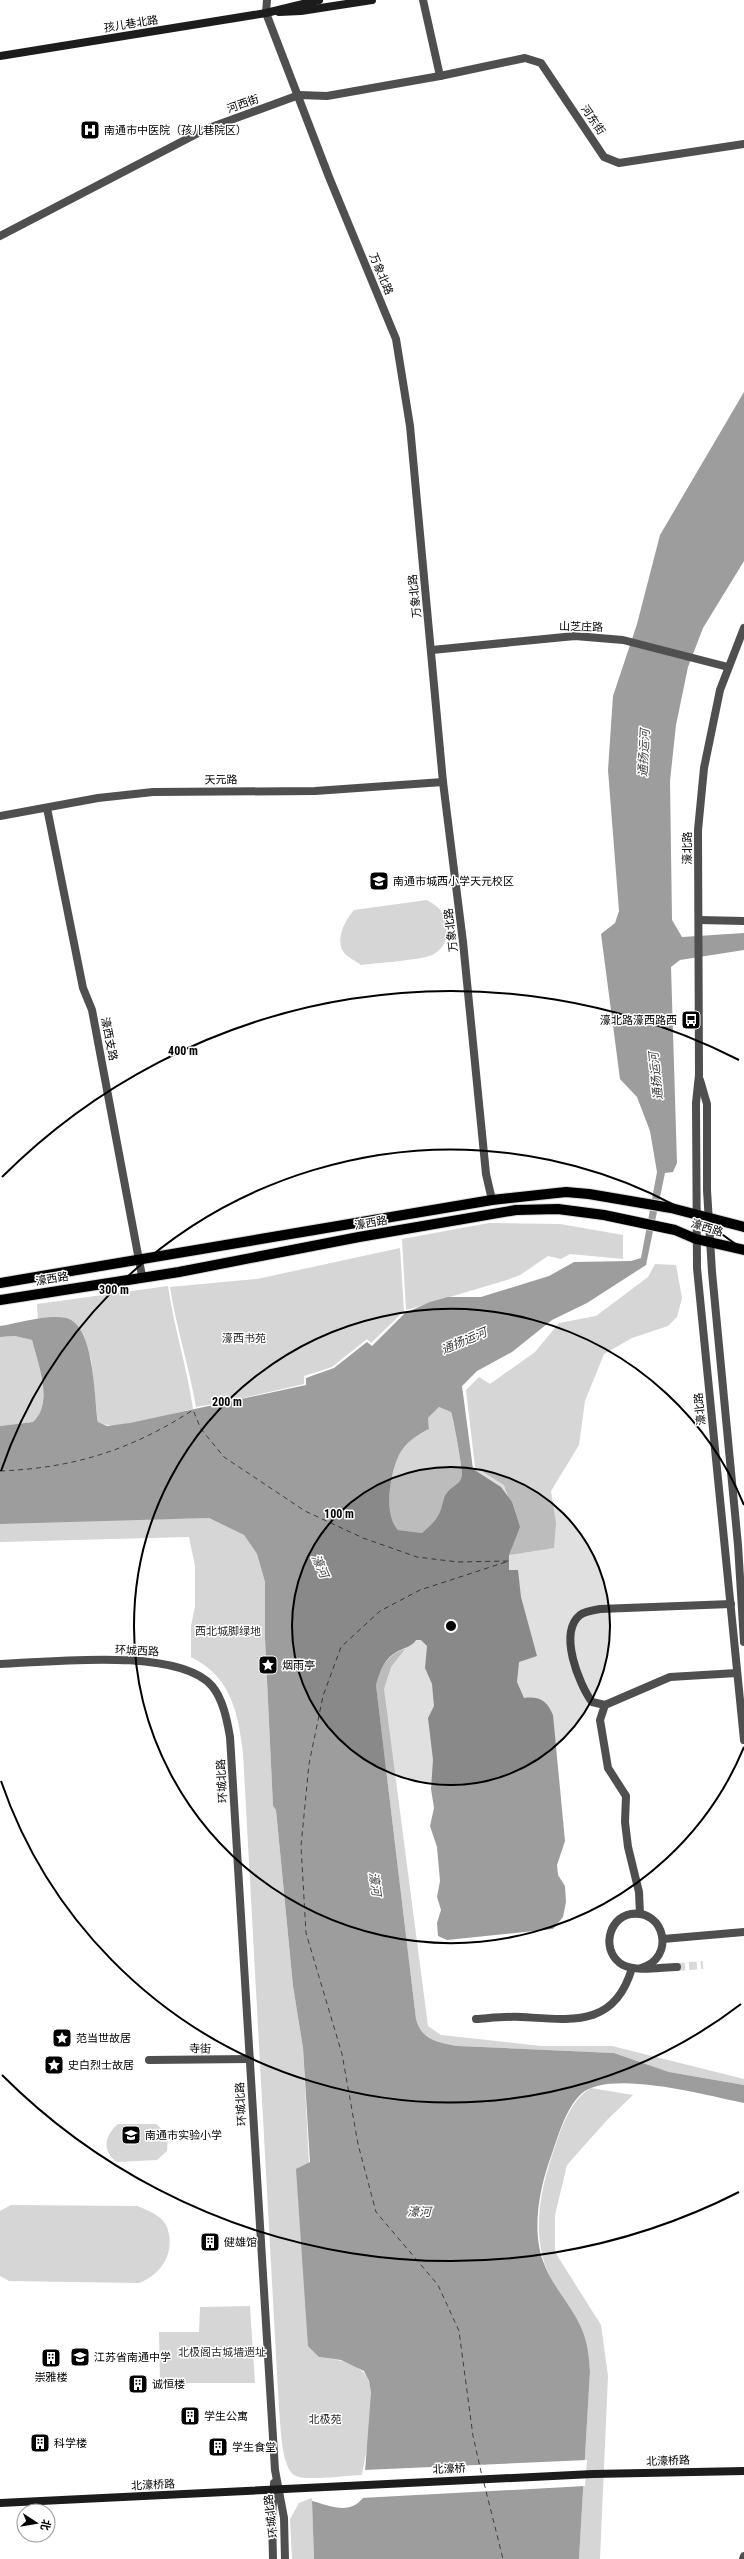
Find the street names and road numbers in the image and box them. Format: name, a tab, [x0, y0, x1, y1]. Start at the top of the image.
street label: 孩儿巷北路	[103, 13, 159, 35]
street label: 河西街	[225, 92, 261, 116]
street label: 河东街	[578, 103, 608, 137]
street label: 万象北路	[366, 251, 396, 297]
street label: 万象北路	[406, 573, 424, 619]
street label: 山芝庄路	[559, 620, 603, 634]
street label: 天元路	[204, 773, 238, 787]
street label: 濠北路	[681, 832, 694, 865]
street label: 万象北路	[442, 907, 460, 953]
street label: 濠西支路	[98, 1016, 120, 1062]
street label: 濠西路	[354, 1214, 388, 1232]
street label: 濠西路	[689, 1217, 725, 1239]
street label: 濠西路	[35, 1270, 69, 1288]
street label: 濠北路	[692, 1392, 708, 1426]
street label: 环城西路	[115, 1643, 159, 1659]
street label: 环城北路	[214, 1759, 230, 1803]
street label: 寺街	[189, 2042, 211, 2056]
street label: 环城北路	[233, 2082, 249, 2126]
street label: 北濠桥路	[646, 2454, 690, 2468]
street label: 北濠桥	[432, 2462, 466, 2476]
street label: 北濠桥路	[131, 2477, 175, 2493]
street label: 环城北路	[262, 2493, 280, 2539]

